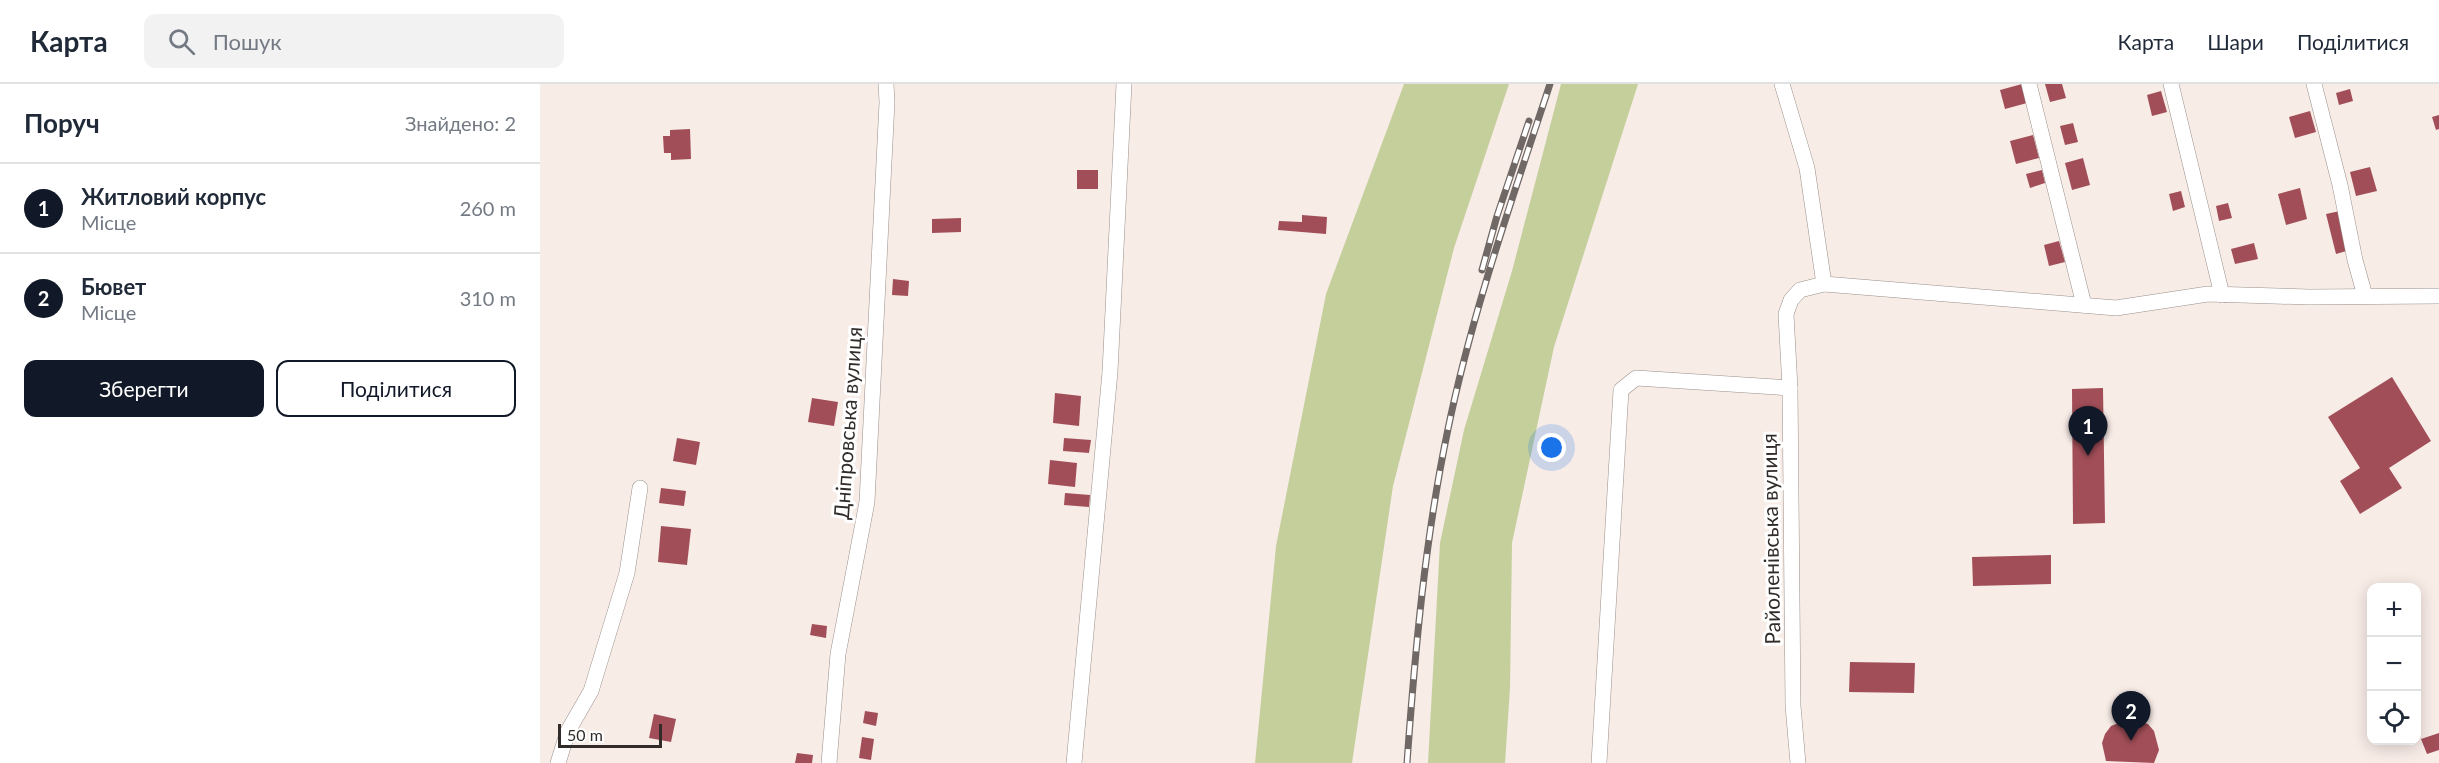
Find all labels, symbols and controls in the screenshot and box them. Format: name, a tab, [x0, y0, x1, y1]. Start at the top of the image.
search box	[144, 14, 564, 68]
text: Карта	[30, 24, 108, 58]
icon: search	[165, 25, 198, 58]
text: Пошук	[213, 28, 282, 55]
text: Карта	[2118, 29, 2174, 54]
text: Шари	[2207, 29, 2264, 54]
text: Поділитися	[2297, 29, 2409, 54]
text: Поруч	[24, 107, 100, 139]
text: Знайдено: 2	[405, 111, 516, 135]
text: Житловий корпус	[81, 183, 266, 210]
text: 1	[38, 196, 49, 220]
text: 260 m	[460, 196, 516, 220]
text: Місце	[81, 210, 136, 234]
text: Бювет	[81, 273, 146, 300]
text: 2	[38, 286, 49, 310]
text: 310 m	[460, 286, 516, 310]
text: Місце	[81, 300, 136, 324]
street label: Дніпровська вулиця	[828, 326, 866, 520]
button: Зберегти	[24, 360, 264, 417]
button: Поділитися	[276, 360, 516, 417]
pin: 1	[2068, 406, 2108, 456]
your location	[1537, 433, 1566, 462]
street label: Райоленівська вулиця	[1756, 433, 1784, 645]
map controls	[2367, 583, 2421, 745]
button: +	[2367, 583, 2421, 637]
button: −	[2367, 637, 2421, 691]
button: locate	[2367, 691, 2421, 745]
pin: 2	[2112, 692, 2150, 741]
scale bar	[558, 721, 662, 748]
text: 50 m	[567, 725, 603, 744]

